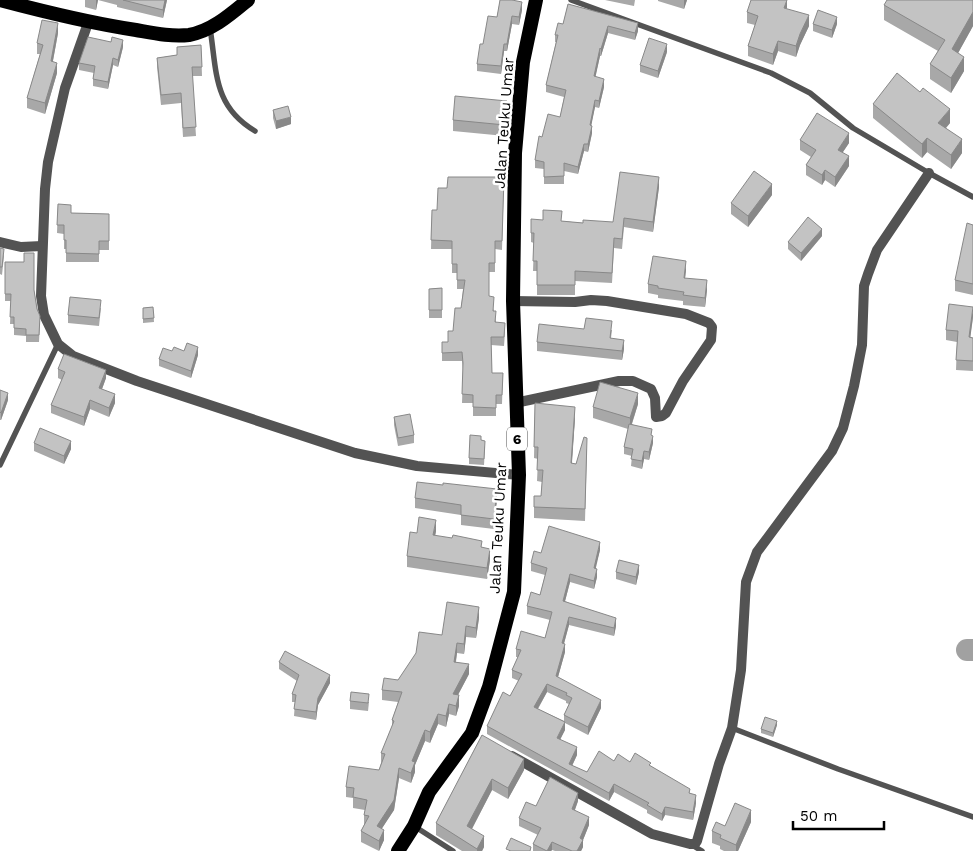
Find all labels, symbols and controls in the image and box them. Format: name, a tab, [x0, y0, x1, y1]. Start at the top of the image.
street label: Jalan Teuku Umar	[490, 57, 518, 189]
road number: 6	[507, 428, 527, 450]
street label: Jalan Teuku Umar	[486, 462, 510, 594]
scale bar	[793, 798, 884, 830]
text: 50 m	[800, 807, 837, 825]

